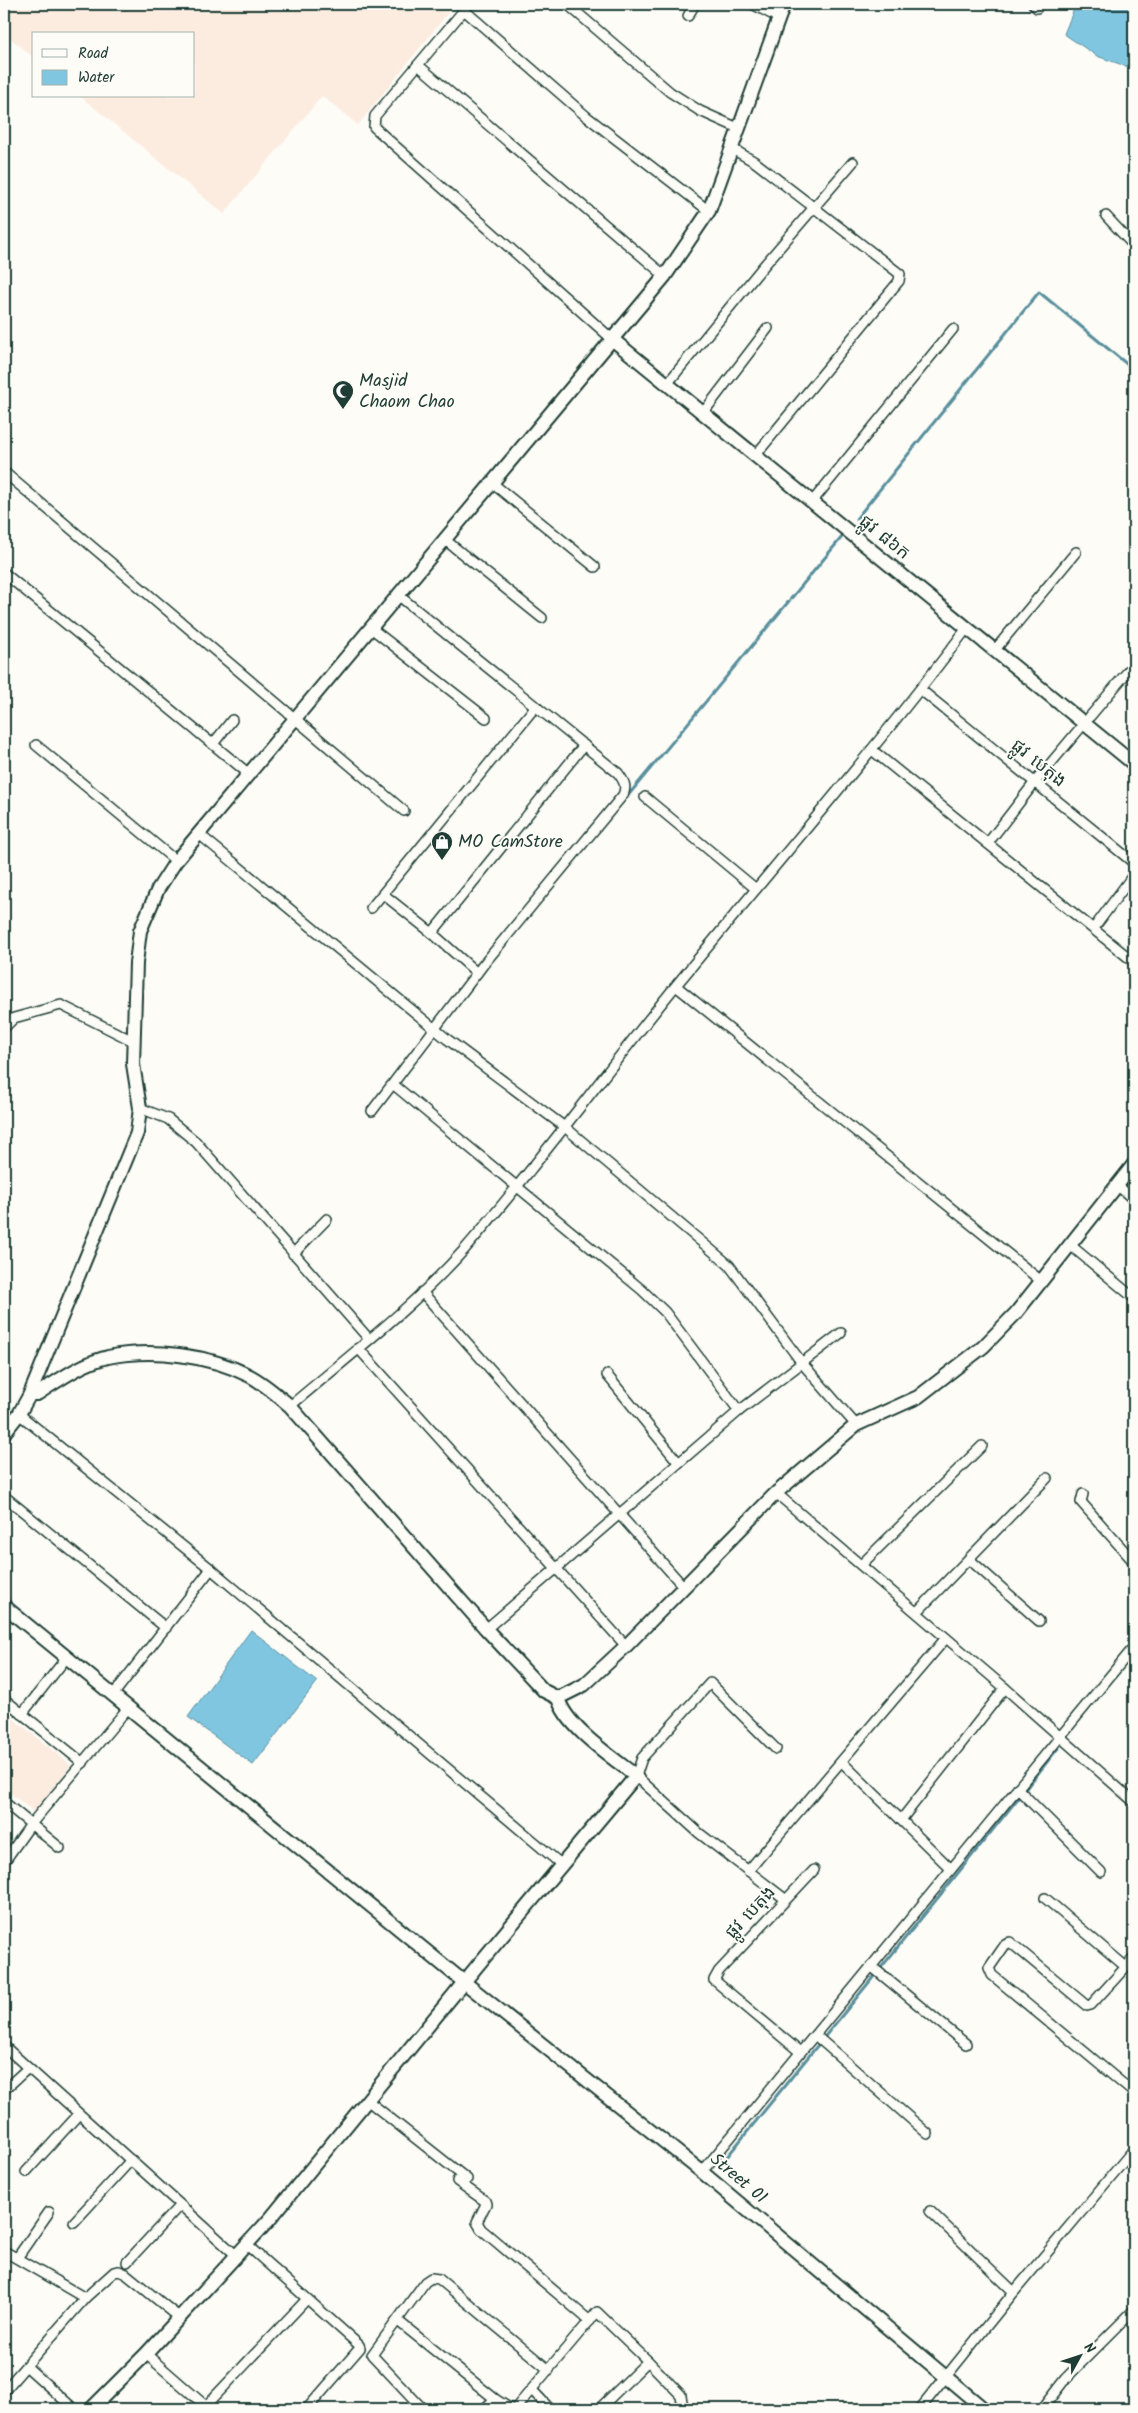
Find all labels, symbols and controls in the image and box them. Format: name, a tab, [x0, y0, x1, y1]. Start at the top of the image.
legend	[32, 32, 195, 98]
text: Road	[78, 42, 109, 66]
text: Water	[78, 66, 115, 90]
place label: Masjid Chaom Chao	[359, 367, 455, 417]
mosque icon: Masjid Chaom Chao	[331, 379, 355, 410]
street label: ផ្លូវ ៨៦ក	[852, 508, 916, 568]
street label: ផ្លូវ បេតុង	[1004, 733, 1072, 796]
place label: MO CamStore	[458, 828, 563, 857]
shop icon: MO CamStore	[430, 830, 454, 861]
street label: ផ្លូវ បេតុង	[719, 1880, 784, 1947]
street label: Street 01	[703, 2146, 773, 2212]
north arrow	[1056, 2330, 1106, 2380]
text: N	[1078, 2338, 1101, 2359]

